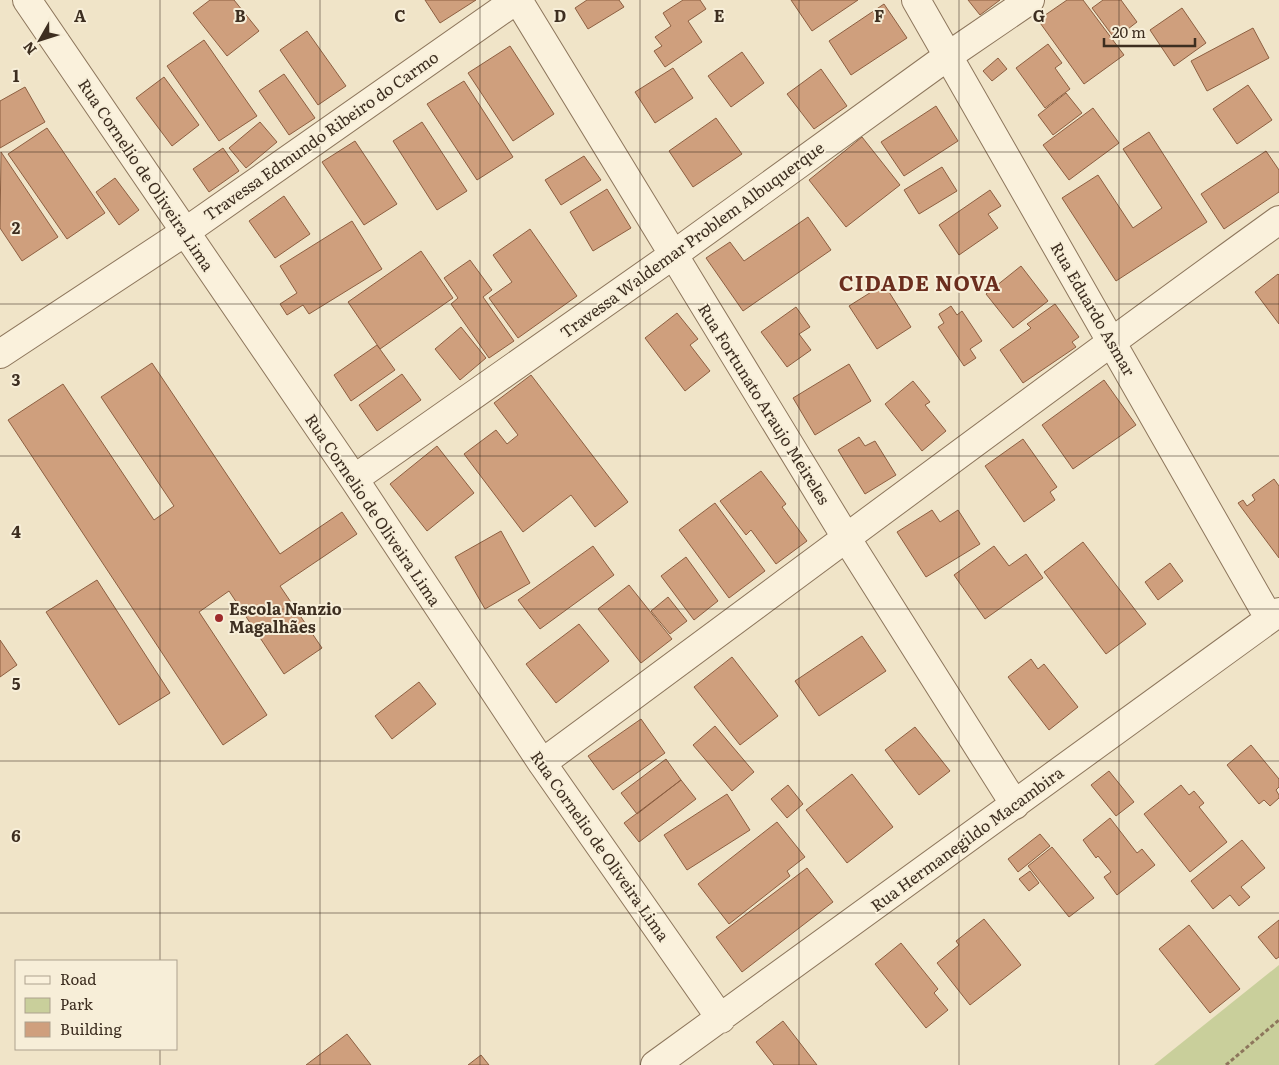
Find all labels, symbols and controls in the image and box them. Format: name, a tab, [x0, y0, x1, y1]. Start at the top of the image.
text: A	[74, 3, 86, 27]
text: B	[234, 3, 246, 27]
text: C	[394, 3, 406, 27]
text: D	[554, 3, 566, 27]
text: E	[714, 3, 725, 27]
text: F	[874, 3, 884, 27]
text: G	[1033, 3, 1045, 27]
north arrow	[15, 15, 65, 65]
scale bar	[1104, 15, 1195, 47]
text: 20 m	[1112, 20, 1146, 43]
text: N	[17, 38, 41, 60]
street label: Travessa Edmundo Ribeiro do Carmo	[198, 44, 443, 226]
text: 1	[13, 63, 20, 87]
street label: Rua Cornelio de Oliveira Lima	[73, 73, 221, 276]
street label: Travessa Waldemar Problem Albuquerque	[554, 135, 828, 343]
text: 2	[12, 215, 21, 239]
street label: Rua Eduardo Asmar	[1046, 237, 1142, 380]
district label: CIDADE NOVA	[839, 266, 1001, 297]
street label: Rua Fortunato Araujo Meireles	[693, 298, 837, 509]
text: 3	[12, 367, 21, 391]
street label: Rua Cornelio de Oliveira Lima	[300, 408, 448, 611]
text: 4	[11, 519, 21, 543]
place label: Escola Nanzio Magalhães	[229, 596, 342, 638]
marker: Escola Nanzio Magalhães	[213, 612, 225, 624]
text: 5	[12, 671, 21, 695]
street label: Rua Cornelio de Oliveira Lima	[526, 745, 676, 946]
street label: Rua Hermanegildo Macambira	[865, 760, 1068, 916]
text: 6	[11, 823, 21, 847]
legend	[15, 960, 178, 1050]
text: Road	[60, 967, 96, 990]
text: Park	[60, 992, 94, 1015]
text: Building	[60, 1017, 122, 1040]

